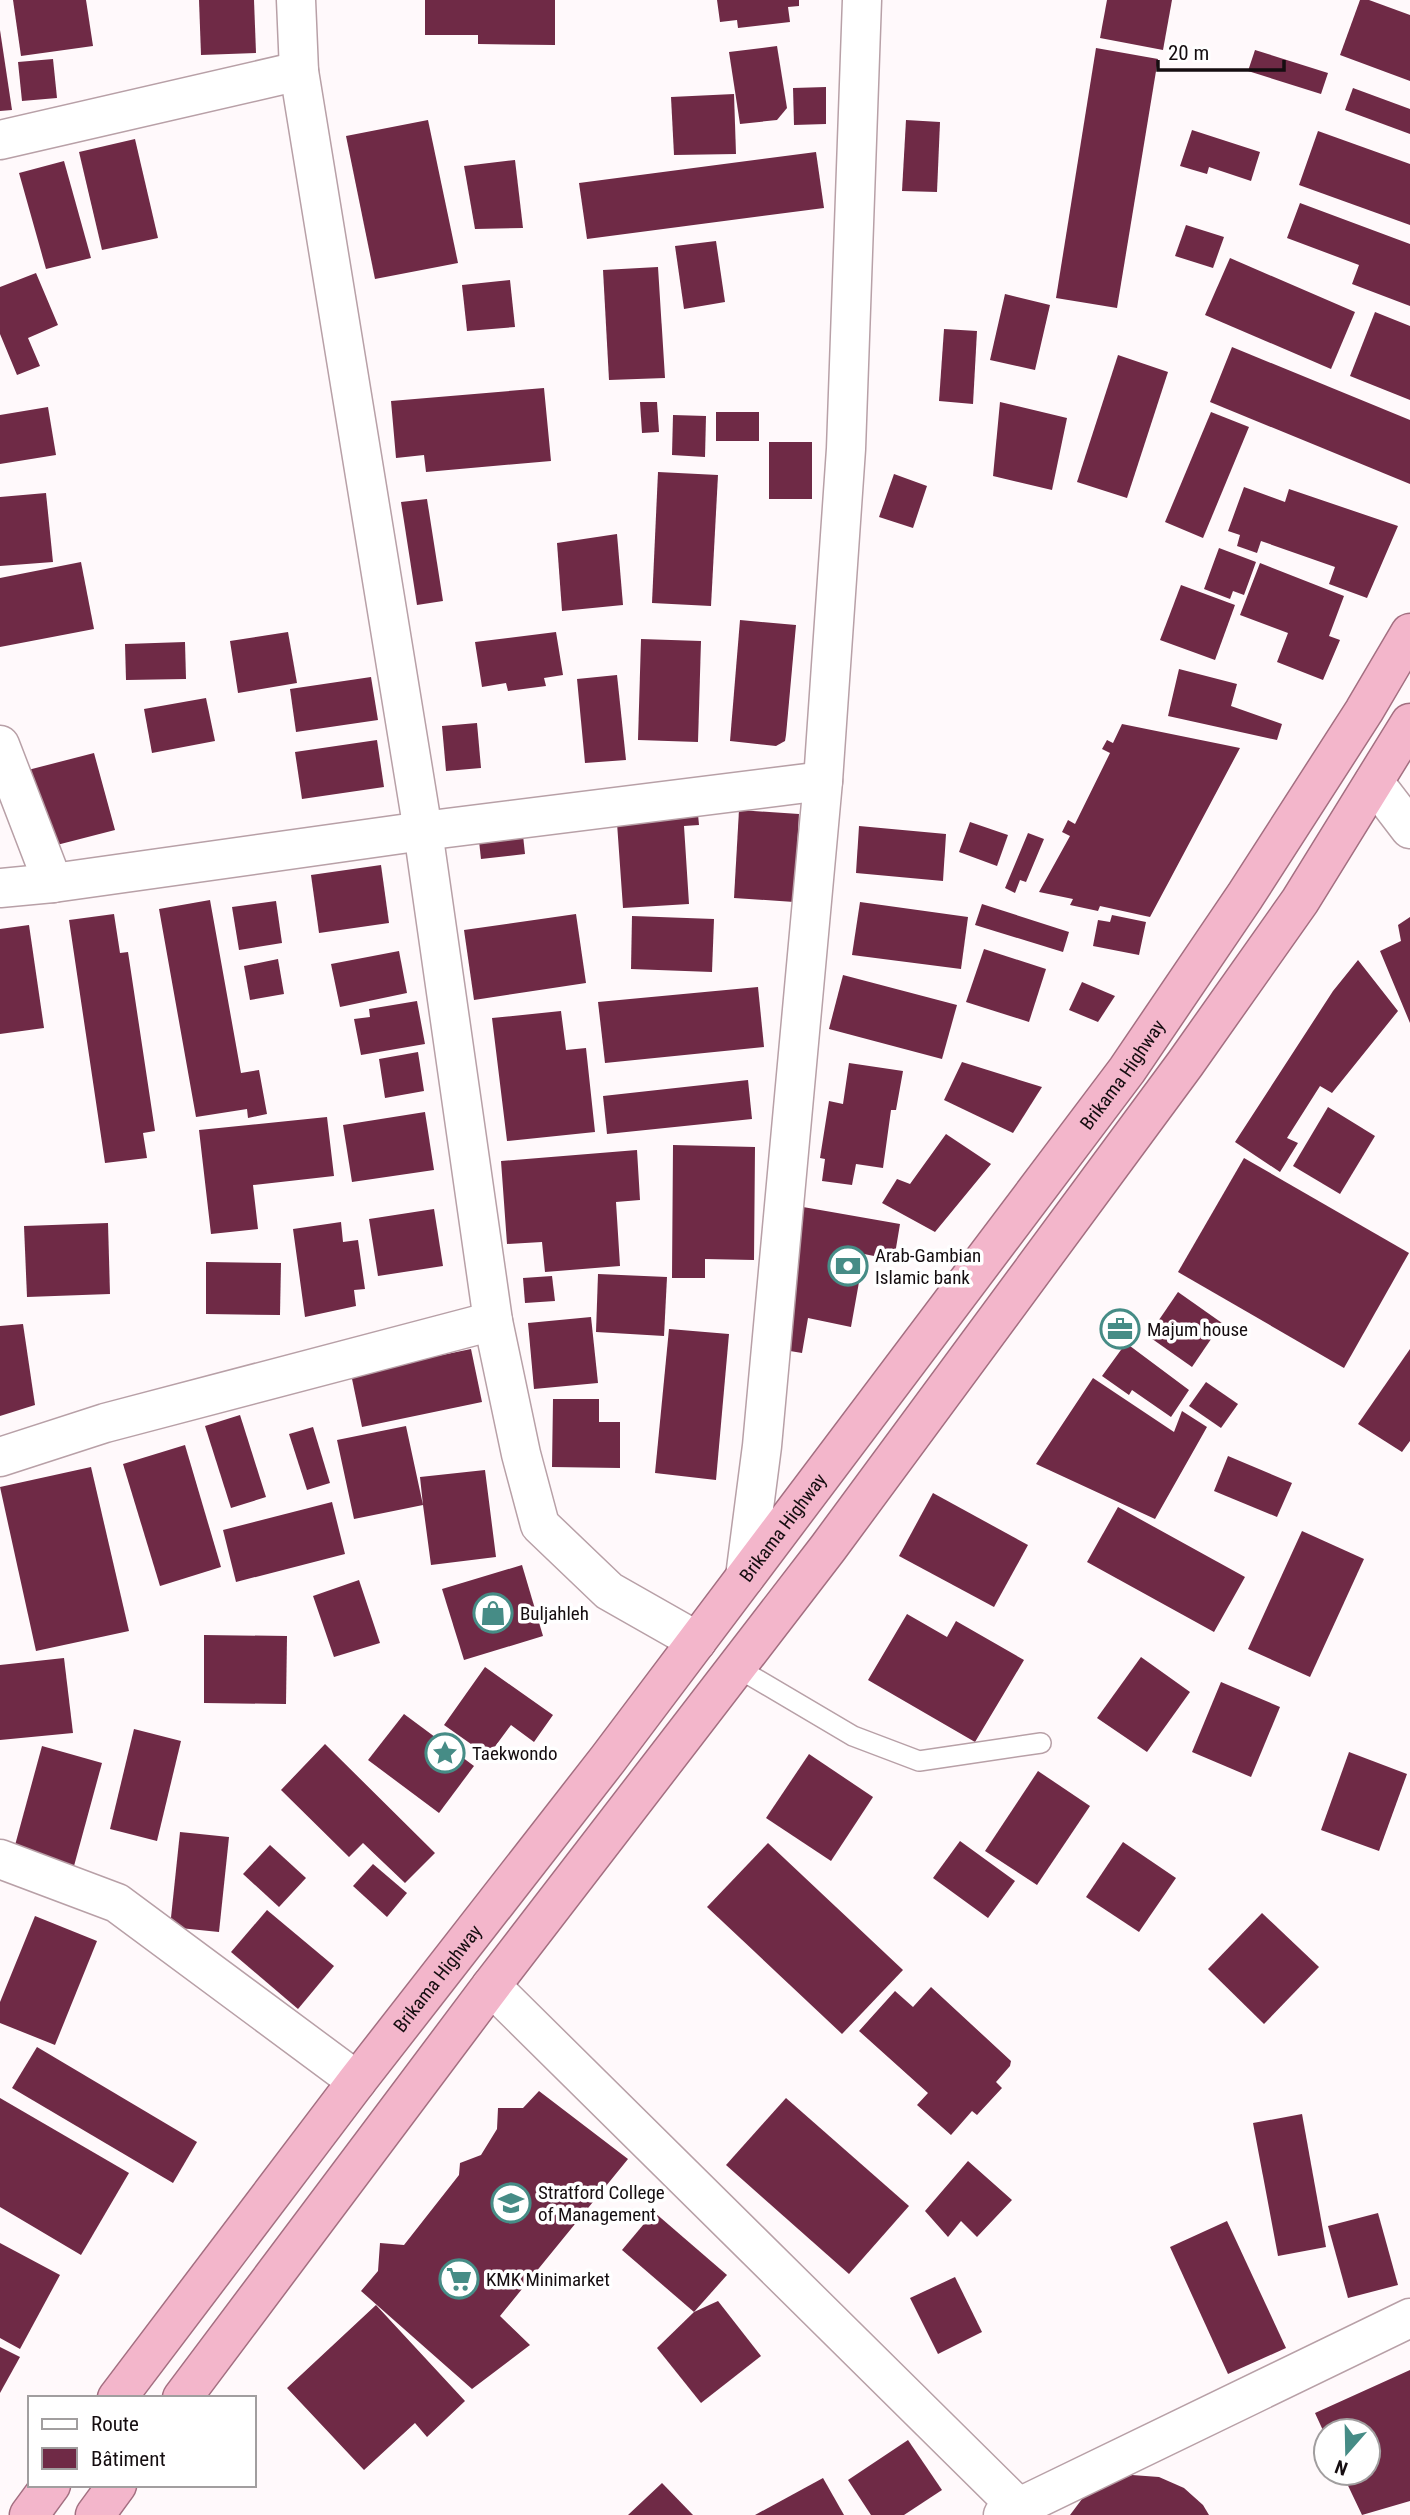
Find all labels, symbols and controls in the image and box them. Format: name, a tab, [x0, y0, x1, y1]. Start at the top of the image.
scale bar	[1158, 28, 1284, 72]
text: 20 m	[1168, 41, 1209, 65]
street label: Brikama Highway	[1075, 1015, 1169, 1134]
place label: Arab-Gambian Islamic bank	[875, 1244, 981, 1289]
bank icon: Arab-Gambian Islamic bank	[827, 1245, 869, 1287]
office icon: Majum house	[1099, 1308, 1141, 1350]
place label: Majum house	[1147, 1318, 1248, 1341]
street label: Brikama Highway	[734, 1468, 831, 1586]
shop icon: Buljahleh	[472, 1592, 514, 1634]
place label: Buljahleh	[520, 1602, 589, 1625]
place icon: Taekwondo	[424, 1732, 466, 1774]
place label: Taekwondo	[472, 1742, 557, 1765]
street label: Brikama Highway	[388, 1920, 486, 2036]
place label: Stratford College of Management	[538, 2181, 665, 2226]
school or university icon: Stratford College of Management	[490, 2182, 532, 2224]
supermarket icon: KMK Minimarket	[438, 2258, 480, 2300]
place label: KMK Minimarket	[486, 2268, 610, 2291]
legend	[28, 2396, 256, 2487]
text: Route	[91, 2412, 139, 2436]
north arrow	[1312, 2417, 1382, 2487]
text: Bâtiment	[91, 2447, 166, 2471]
text: N	[1332, 2455, 1351, 2480]

